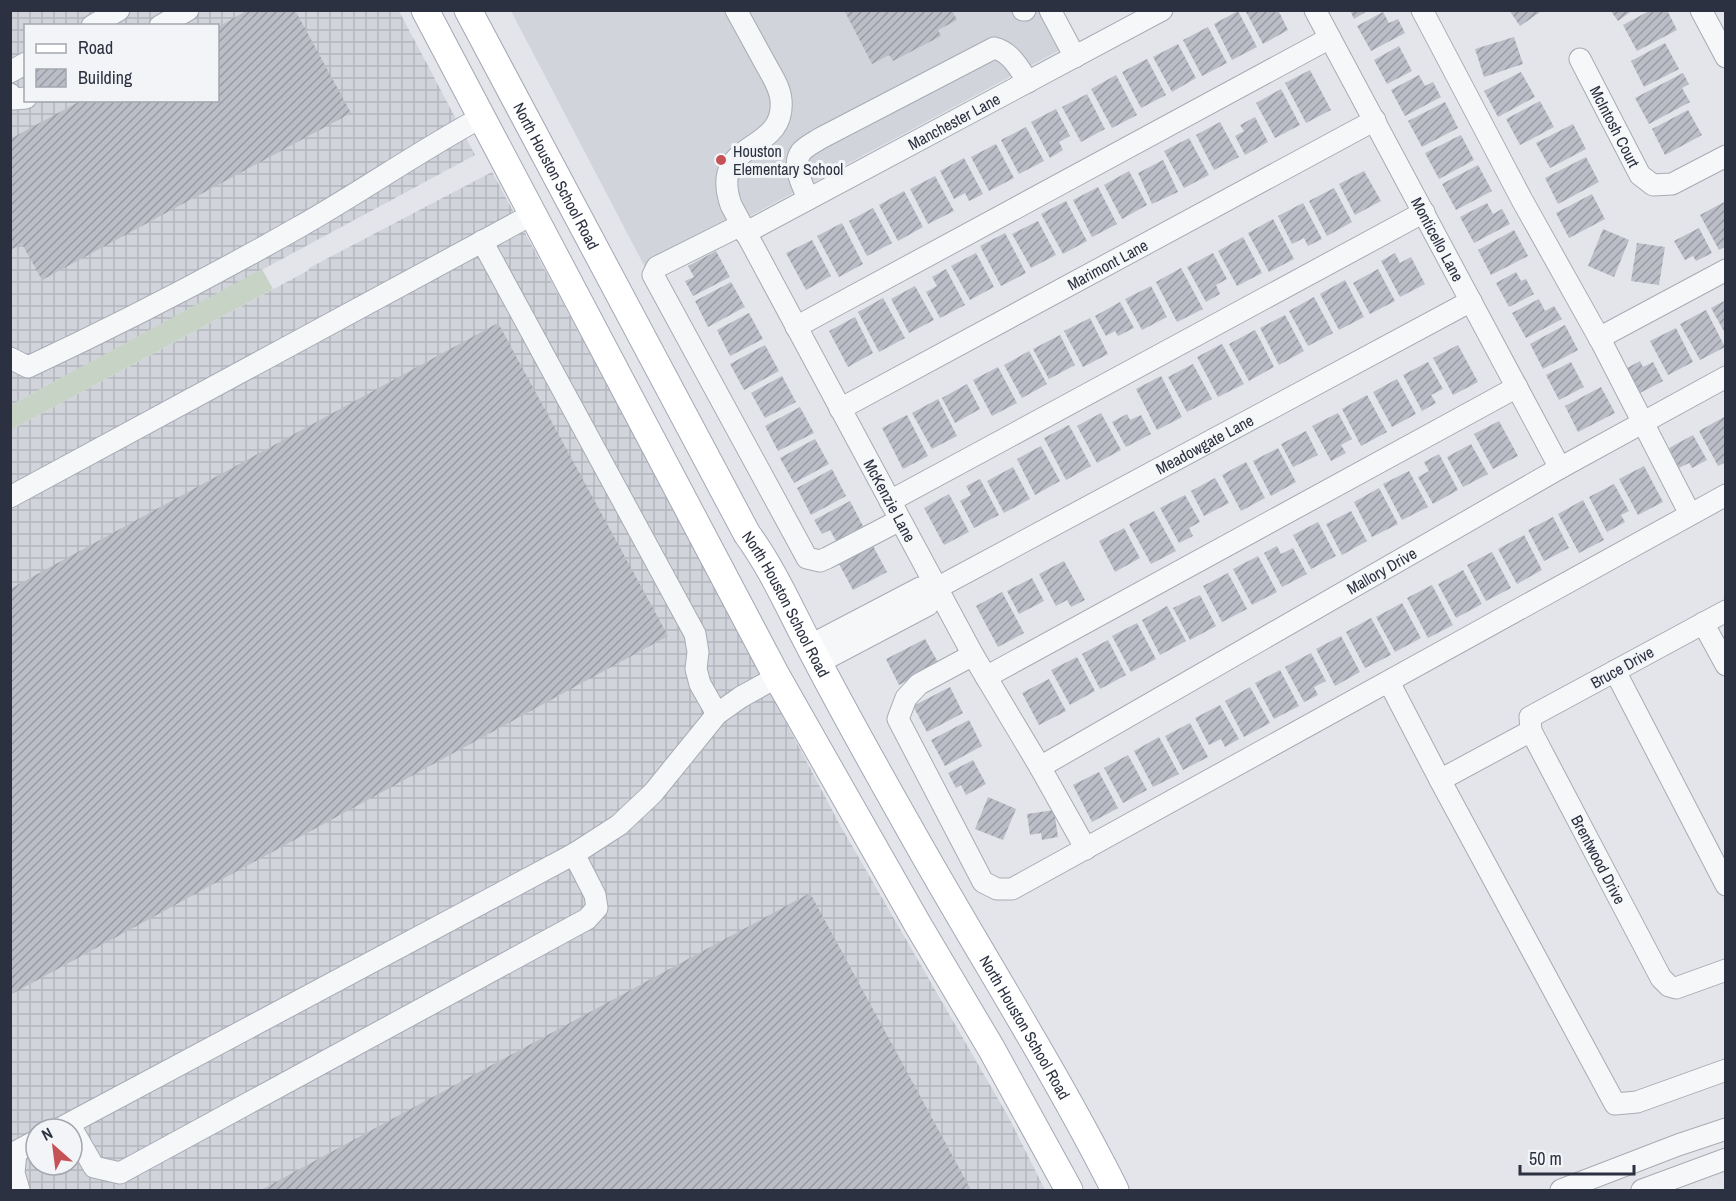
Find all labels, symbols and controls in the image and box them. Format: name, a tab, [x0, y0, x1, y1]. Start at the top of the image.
legend	[24, 24, 219, 102]
text: Road	[78, 35, 113, 60]
text: Building	[78, 65, 133, 90]
street label: McIntosh Court	[1585, 82, 1645, 171]
street label: Manchester Lane	[904, 88, 1004, 155]
street label: North Houston School Road	[508, 99, 604, 253]
place label: Houston Elementary School	[733, 140, 843, 180]
marker: Houston Elementary School	[714, 153, 728, 167]
street label: Monticello Lane	[1406, 193, 1469, 285]
street label: Marimont Lane	[1063, 234, 1152, 295]
street label: Meadowgate Lane	[1152, 409, 1257, 479]
street label: McKenzie Lane	[859, 455, 921, 546]
street label: North Houston School Road	[737, 526, 835, 681]
street label: Mallory Drive	[1343, 542, 1421, 599]
street label: Bruce Drive	[1586, 641, 1658, 693]
street label: Brentwood Drive	[1566, 811, 1631, 908]
street label: North Houston School Road	[974, 951, 1076, 1103]
north arrow	[24, 1117, 84, 1177]
text: N	[38, 1122, 56, 1146]
scale bar	[1520, 1138, 1634, 1176]
text: 50 m	[1529, 1146, 1562, 1171]

